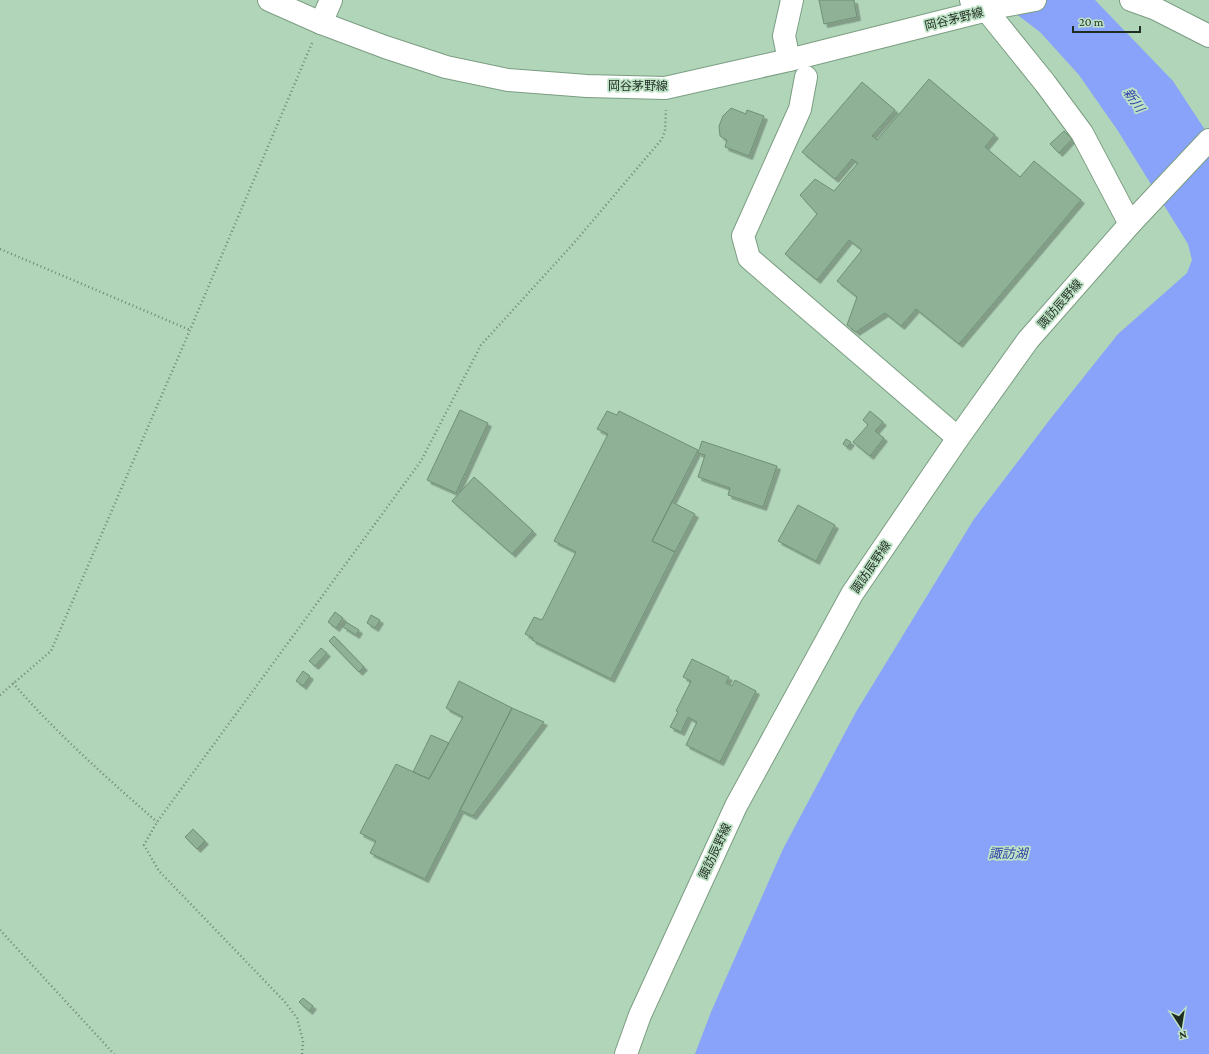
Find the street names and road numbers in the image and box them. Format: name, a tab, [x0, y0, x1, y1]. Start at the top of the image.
street label: 岡谷茅野線	[923, 5, 985, 33]
street label: 岡谷茅野線	[608, 79, 668, 93]
street label: 諏訪辰野線	[1035, 277, 1085, 331]
street label: 諏訪辰野線	[848, 538, 894, 596]
street label: 諏訪辰野線	[696, 821, 734, 881]

